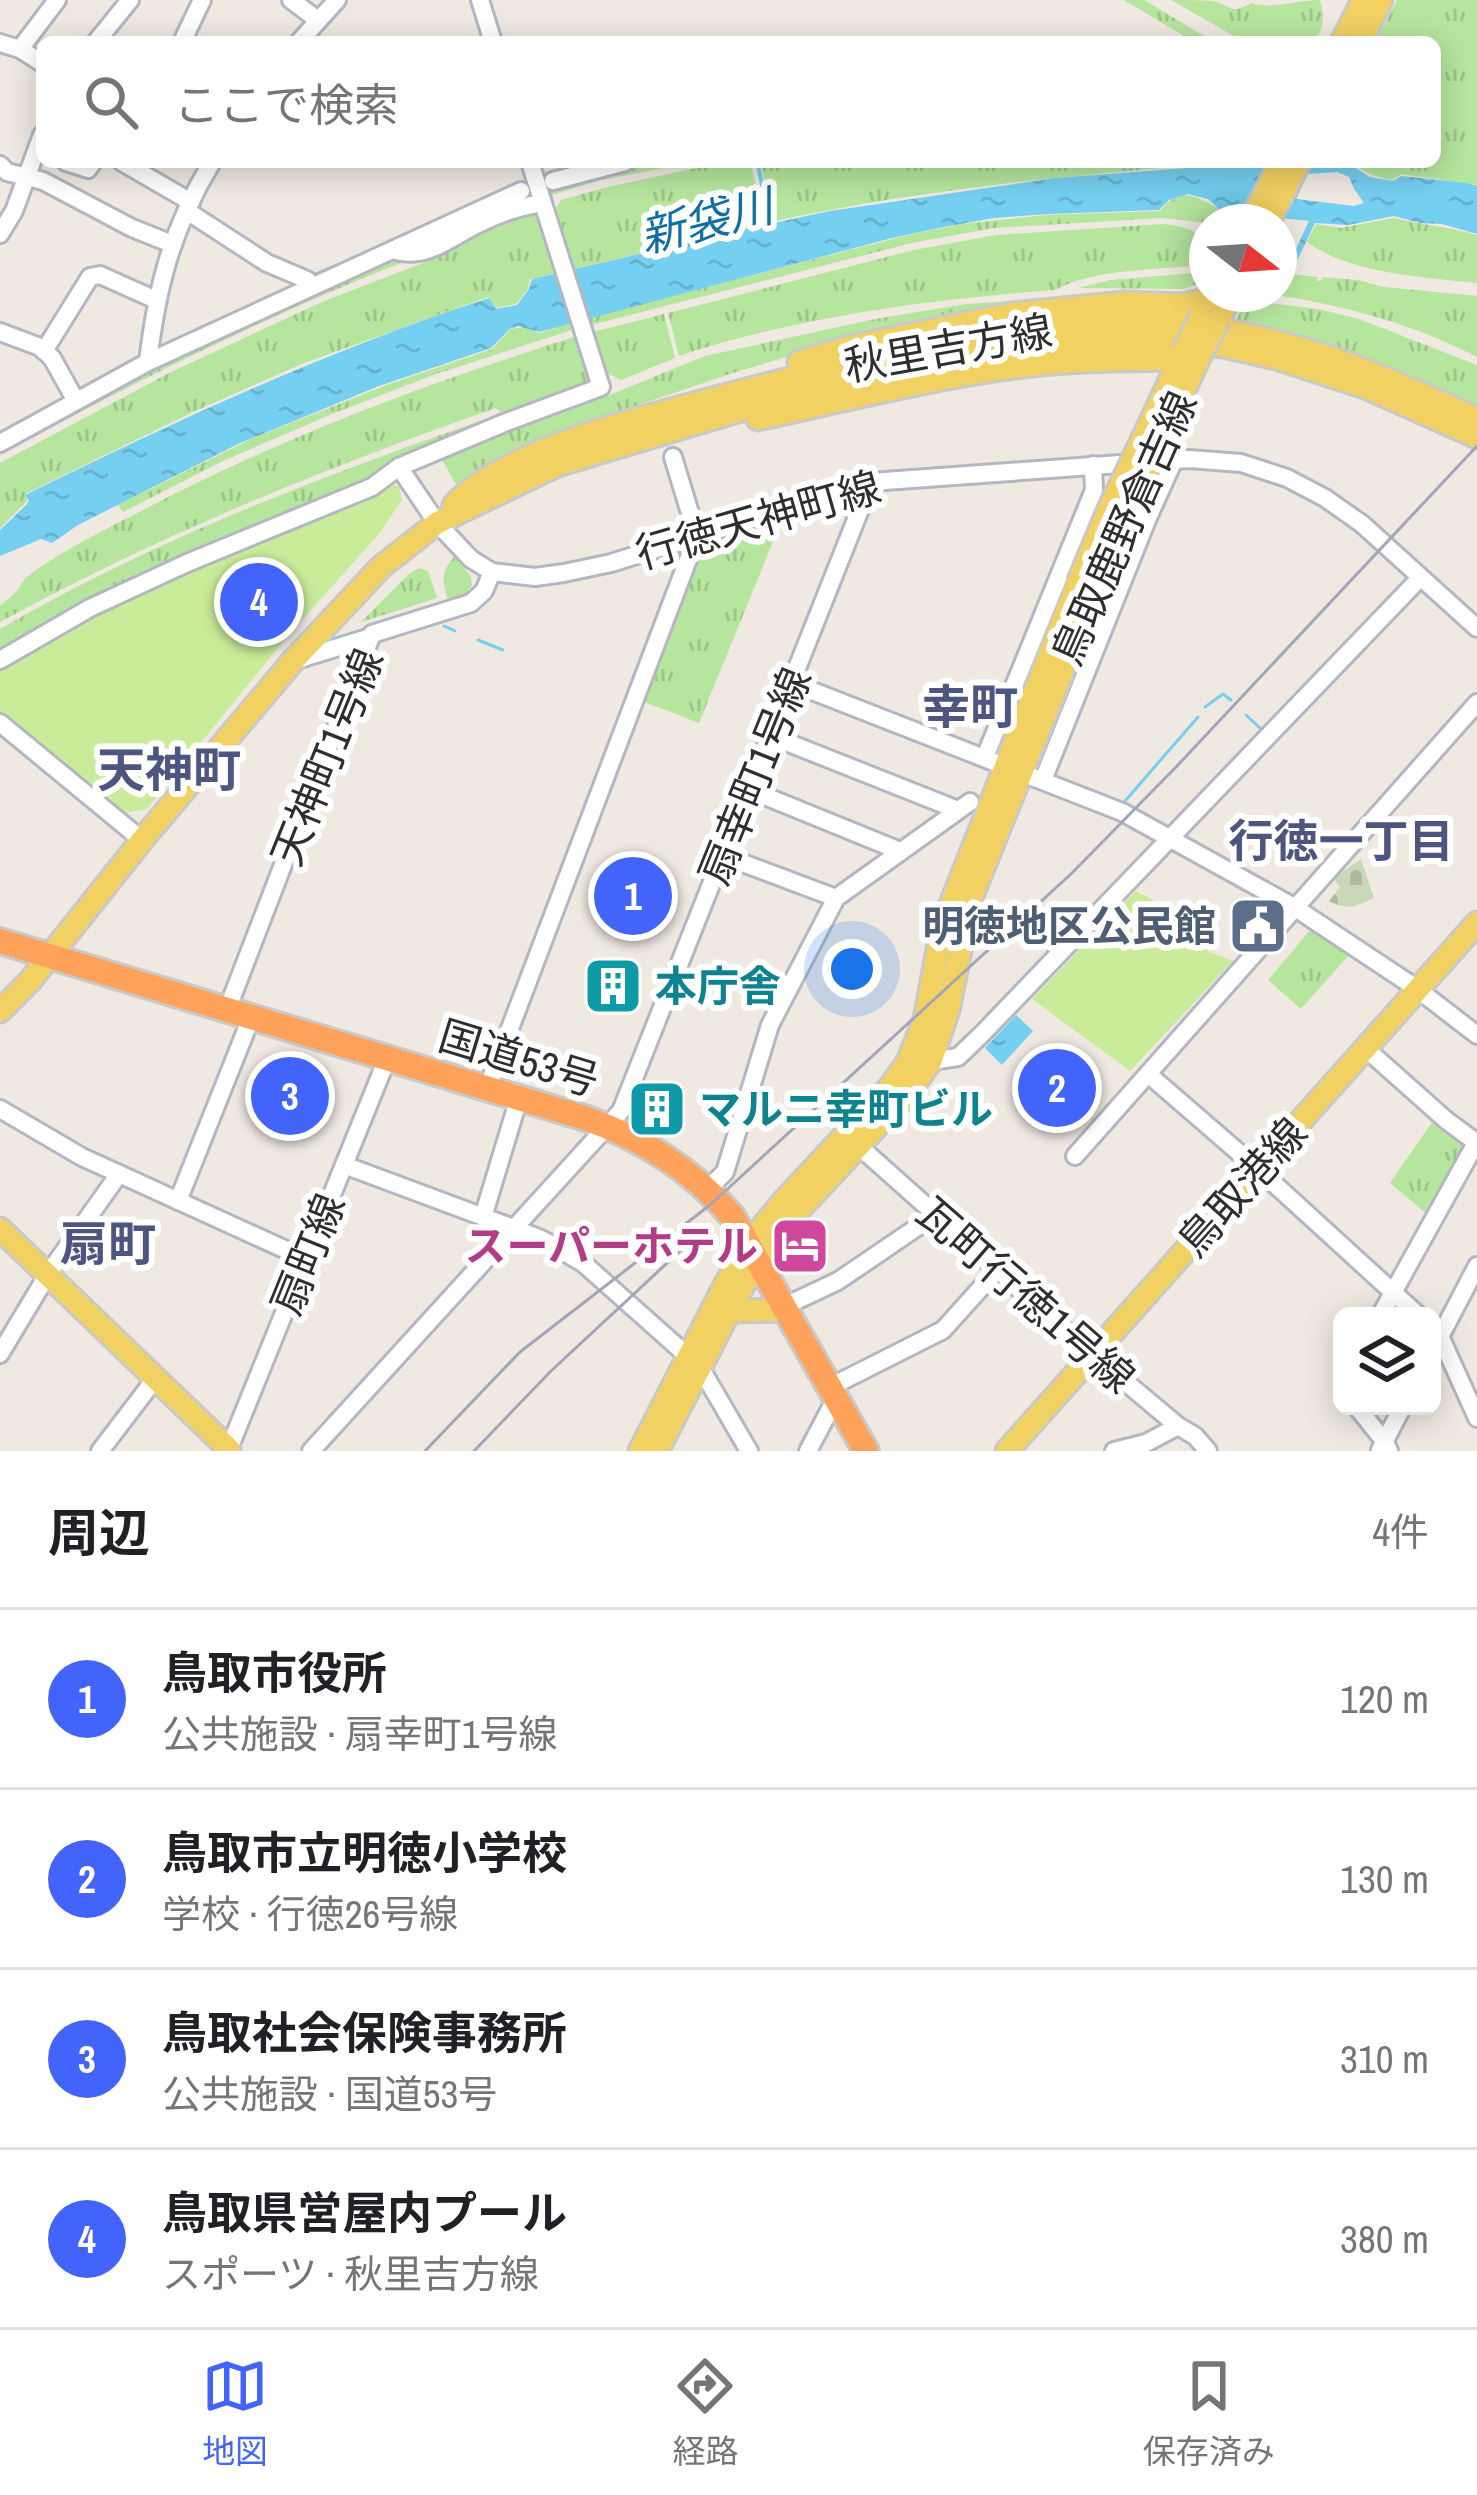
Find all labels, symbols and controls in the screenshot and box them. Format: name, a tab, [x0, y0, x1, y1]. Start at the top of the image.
search box	[36, 36, 1441, 168]
icon: search	[78, 69, 144, 135]
text: ここで検索	[174, 74, 399, 135]
water label: 新袋川	[633, 174, 783, 266]
north arrow	[1189, 204, 1297, 312]
street label: 秋里吉方線	[840, 302, 1056, 394]
street label: 鳥取鹿野倉吉線	[1039, 382, 1209, 674]
street label: 行徳天神町線	[629, 458, 887, 582]
pin: 4	[220, 557, 298, 647]
street label: 天神町1号線	[258, 640, 396, 874]
street label: 扇幸町1号線	[686, 659, 824, 893]
district label: 幸町	[922, 674, 1018, 739]
district label: 天神町	[97, 737, 241, 802]
district label: 行徳一丁目	[1228, 810, 1454, 871]
pin: 1	[594, 851, 672, 941]
public building icon: 明徳地区公民館	[1227, 895, 1289, 957]
place label: 明徳地区公民館	[922, 898, 1216, 954]
your location	[822, 939, 882, 999]
building icon: 本庁舎	[582, 955, 644, 1017]
place label: 本庁舎	[655, 958, 781, 1014]
street label: 国道53号	[432, 1007, 606, 1109]
pin: 2	[1018, 1043, 1096, 1133]
pin: 3	[251, 1051, 329, 1141]
building icon: マルニ幸町ビル	[626, 1078, 688, 1140]
place label: マルニ幸町ビル	[699, 1081, 993, 1137]
street label: 鳥取港線	[1165, 1106, 1319, 1268]
street label: 扇町線	[258, 1185, 358, 1323]
street label: 瓦町行徳1号線	[905, 1185, 1147, 1405]
district label: 扇町	[60, 1211, 156, 1276]
hotel icon: スーパーホテル	[769, 1215, 831, 1277]
place label: スーパーホテル	[464, 1218, 758, 1274]
map controls	[1333, 1307, 1441, 1415]
button: layers	[1333, 1307, 1441, 1415]
text: 周辺	[48, 1498, 150, 1567]
text: 4件	[1372, 1506, 1429, 1558]
text: 鳥取市役所	[162, 1642, 387, 1703]
text: 1	[78, 1673, 96, 1725]
text: 120 m	[1340, 1673, 1429, 1725]
text: 公共施設 · 扇幸町1号線	[162, 1708, 557, 1760]
text: 鳥取市立明徳小学校	[162, 1822, 567, 1883]
text: 2	[78, 1853, 96, 1905]
text: 130 m	[1340, 1853, 1429, 1905]
text: 学校 · 行徳26号線	[162, 1888, 458, 1940]
text: 鳥取社会保険事務所	[162, 2002, 567, 2063]
text: 3	[78, 2033, 96, 2085]
text: 310 m	[1340, 2033, 1429, 2085]
text: 公共施設 · 国道53号	[162, 2068, 497, 2120]
text: 鳥取県営屋内プール	[162, 2182, 567, 2243]
text: 4	[78, 2213, 96, 2265]
text: 380 m	[1340, 2213, 1429, 2265]
text: スポーツ · 秋里吉方線	[162, 2248, 539, 2300]
tab: 地図	[202, 2353, 268, 2473]
tab: 経路	[672, 2353, 738, 2473]
tab: 保存済み	[1143, 2353, 1275, 2473]

